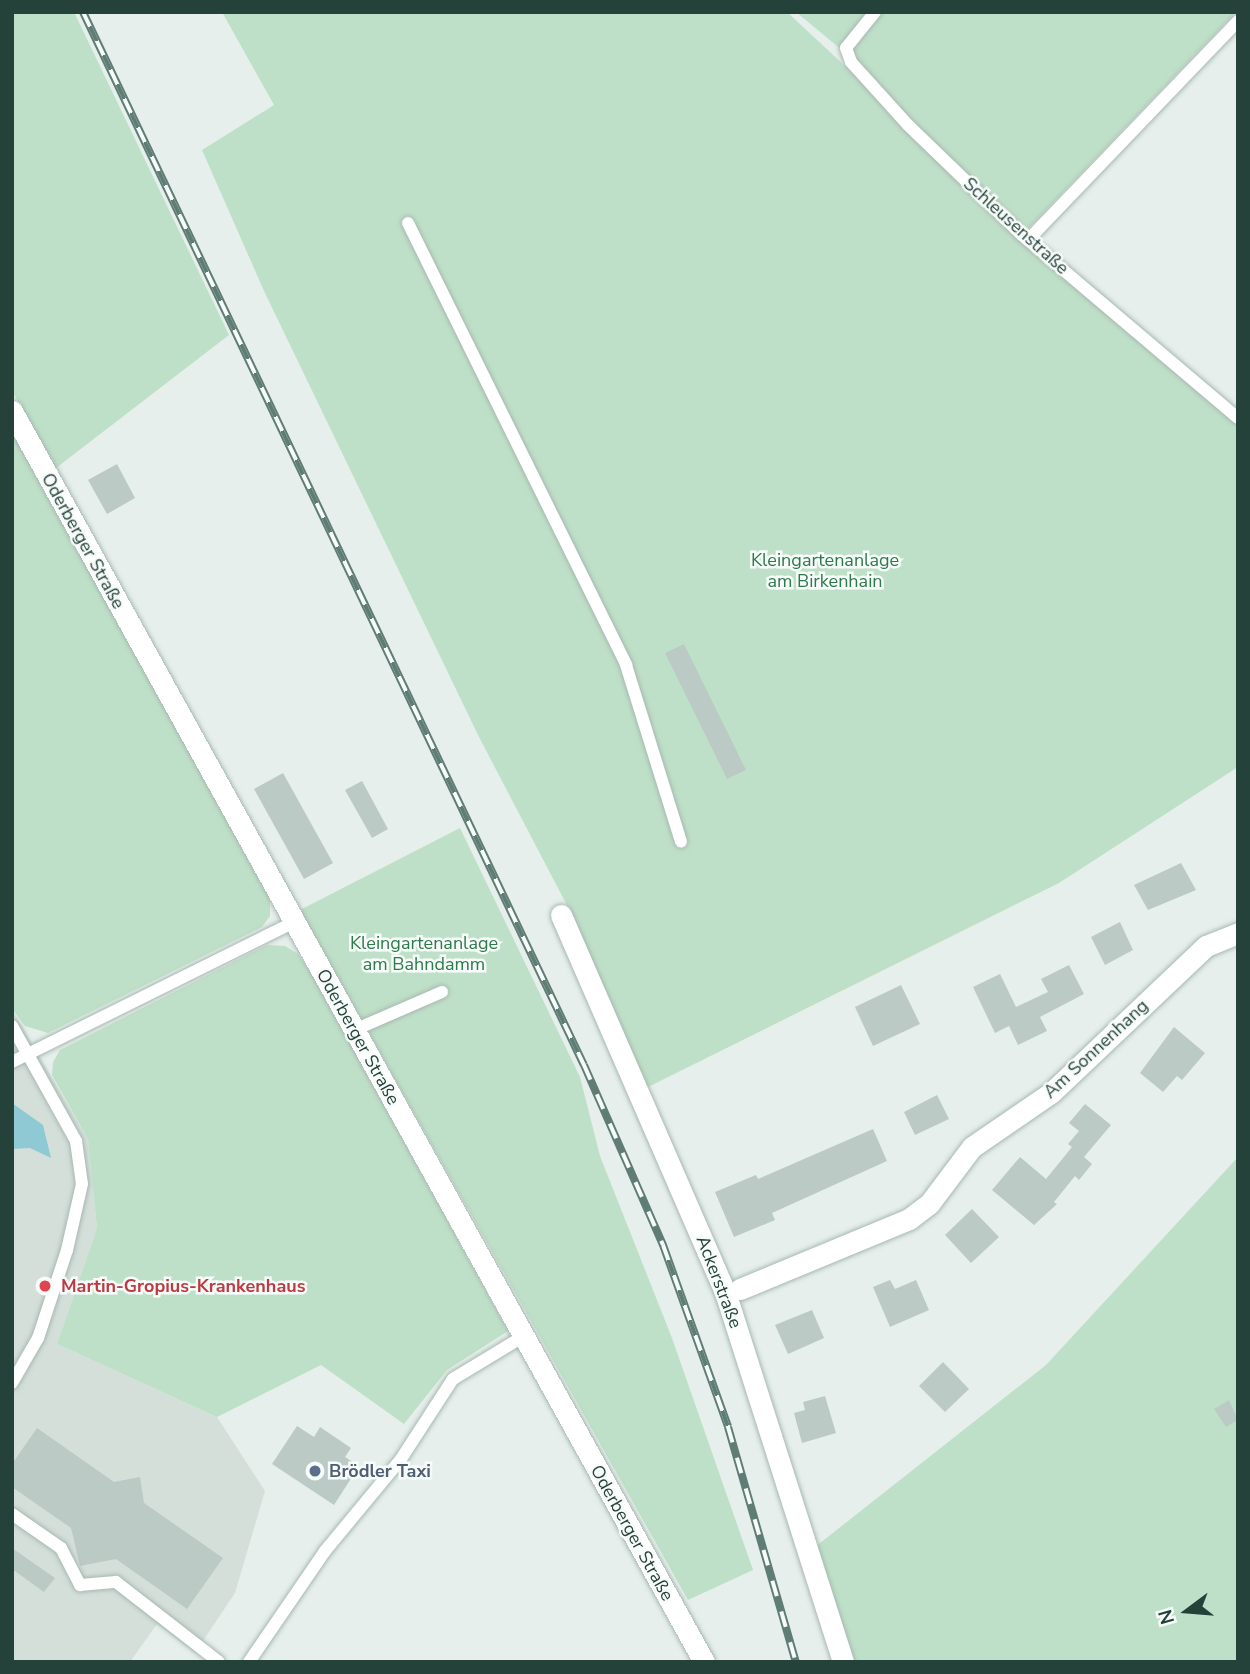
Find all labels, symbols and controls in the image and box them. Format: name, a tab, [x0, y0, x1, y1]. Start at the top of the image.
street label: Schleusenstraße	[959, 173, 1073, 279]
street label: Oderberger Straße	[37, 469, 129, 613]
park label: Kleingartenanlage am Birkenhain	[751, 550, 899, 592]
park label: Kleingartenanlage am Bahndamm	[350, 933, 498, 976]
street label: Oderberger Straße	[312, 965, 404, 1109]
street label: Am Sonnenhang	[1039, 995, 1153, 1103]
street label: Ackerstraße	[691, 1233, 747, 1331]
place label: Martin-Gropius-Krankenhaus	[61, 1275, 305, 1297]
marker: Martin-Gropius-Krankenhaus	[35, 1276, 55, 1296]
place label: Brödler Taxi	[329, 1460, 431, 1482]
street label: Oderberger Straße	[586, 1461, 678, 1605]
marker: Brödler Taxi	[307, 1463, 323, 1479]
north arrow	[1152, 1576, 1222, 1646]
text: N	[1152, 1606, 1181, 1627]

